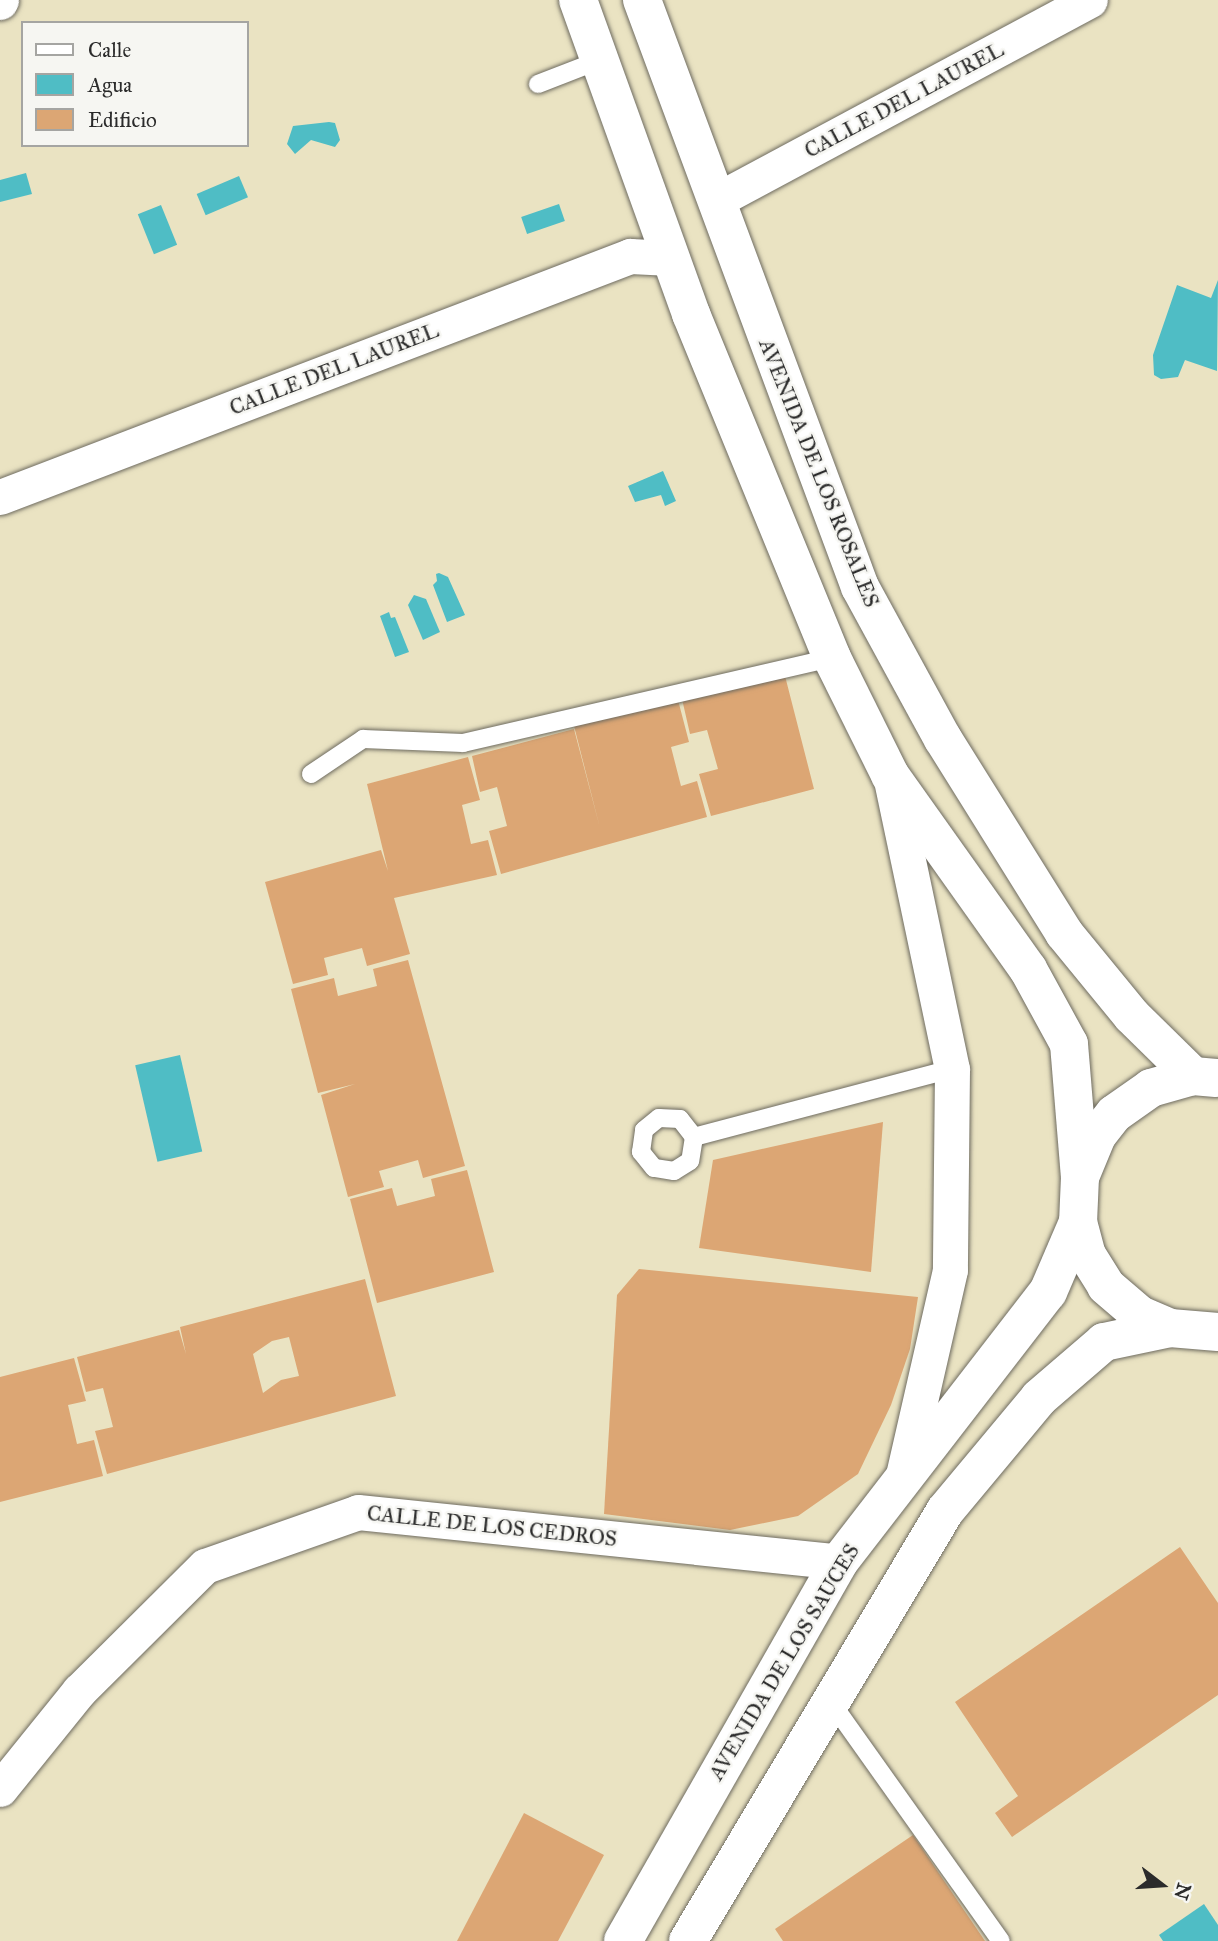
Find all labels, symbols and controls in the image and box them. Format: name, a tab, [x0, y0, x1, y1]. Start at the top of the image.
legend	[21, 21, 248, 147]
text: Calle	[88, 37, 131, 63]
street label: CALLE DEL LAUREL	[800, 37, 1008, 163]
text: Agua	[88, 72, 132, 98]
text: Edificio	[88, 107, 157, 133]
street label: CALLE DEL LAUREL	[226, 318, 442, 420]
street label: AVENIDA DE LOS ROSALES	[754, 335, 884, 611]
street label: CALLE DE LOS CEDROS	[366, 1500, 618, 1552]
street label: AVENIDA DE LOS SAUCES	[703, 1539, 865, 1785]
north arrow	[1127, 1850, 1197, 1920]
text: N	[1169, 1880, 1196, 1902]

